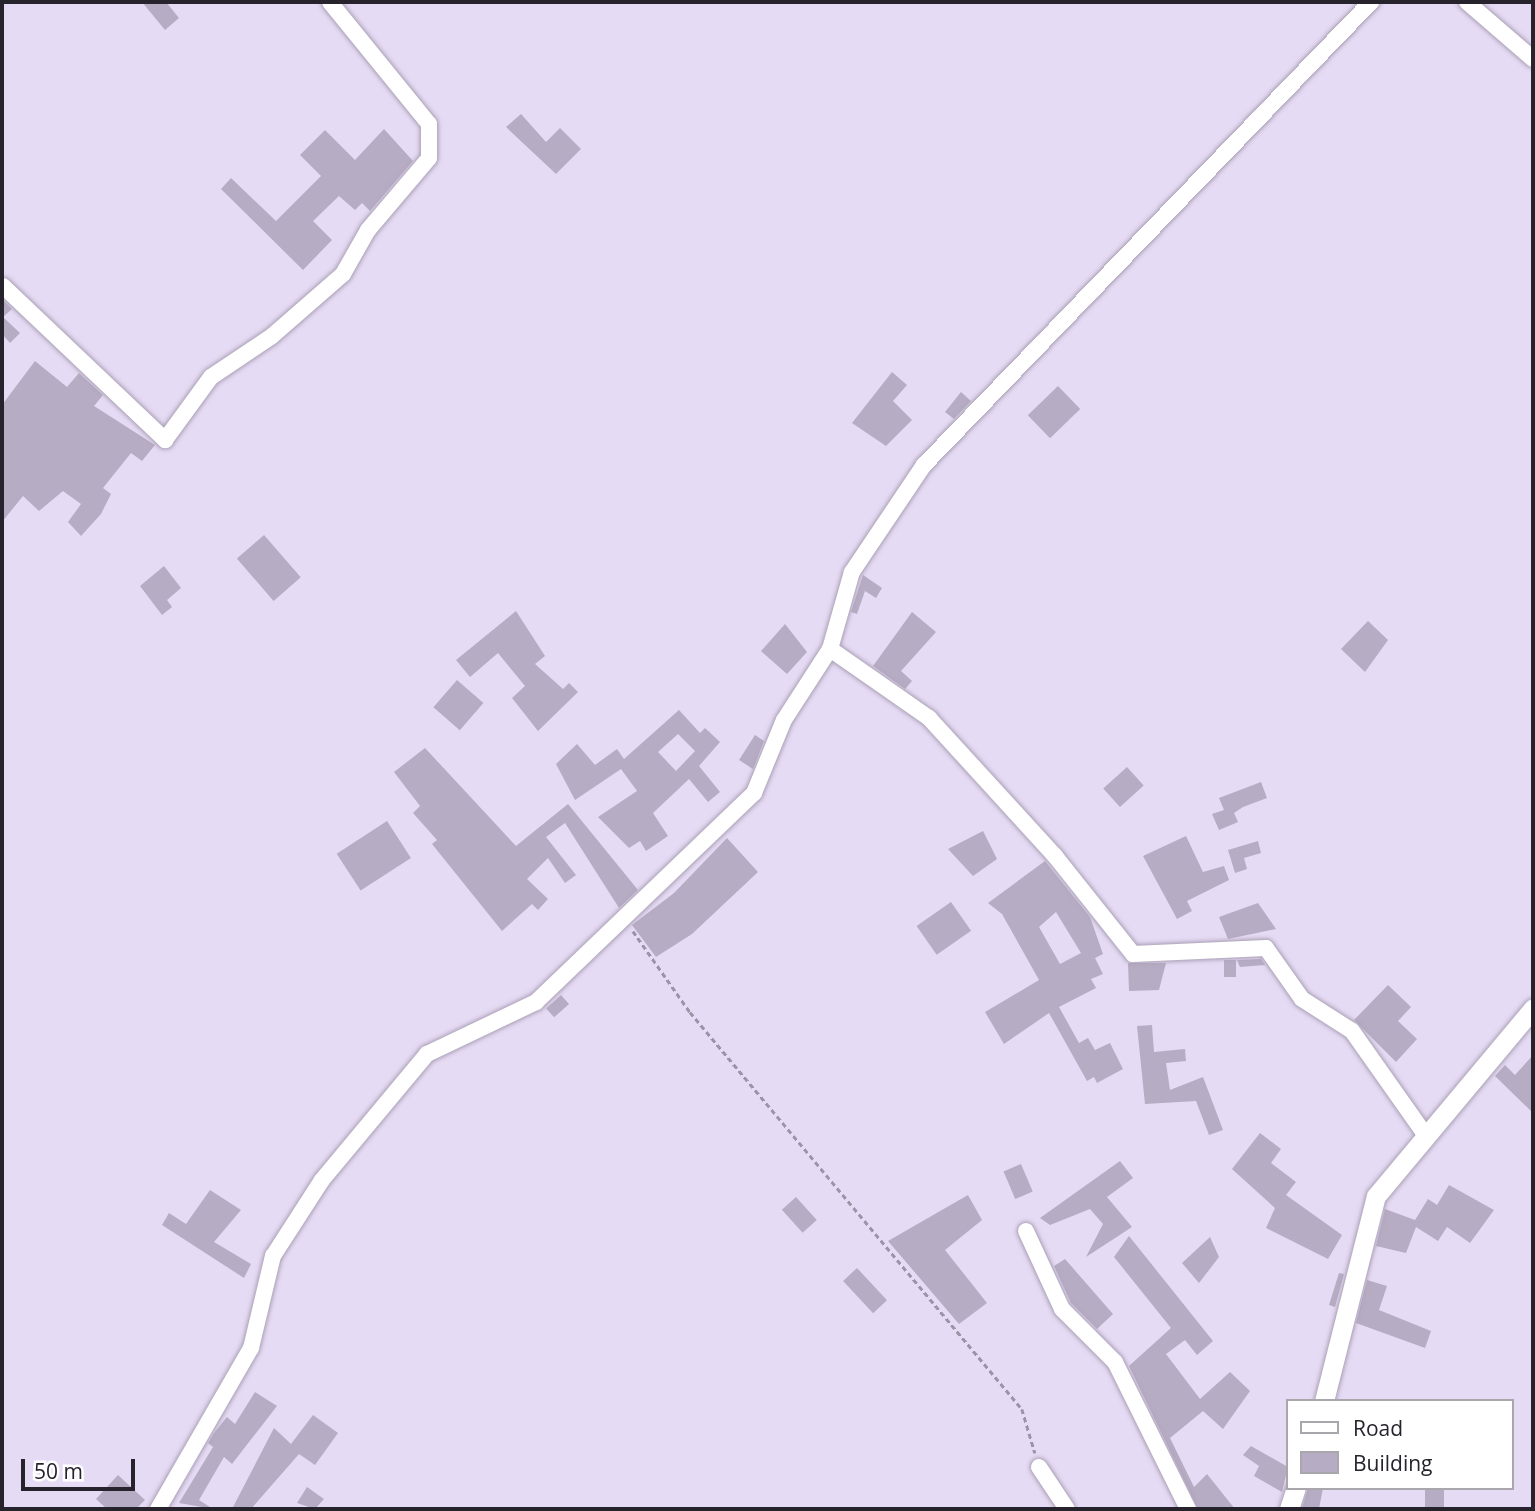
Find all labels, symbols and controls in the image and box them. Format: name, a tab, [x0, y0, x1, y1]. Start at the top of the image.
legend	[1286, 1399, 1514, 1490]
text: Road	[1353, 1414, 1403, 1442]
scale bar	[24, 1444, 138, 1488]
text: Building	[1353, 1449, 1432, 1477]
text: 50 m	[34, 1457, 83, 1485]

